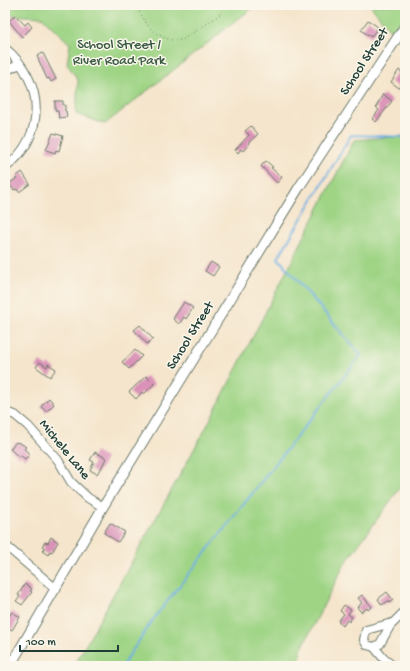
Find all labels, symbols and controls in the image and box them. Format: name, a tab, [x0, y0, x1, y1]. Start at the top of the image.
street label: School Street	[337, 24, 394, 99]
park label: School Street / River Road Park	[73, 37, 167, 70]
street label: School Street	[163, 298, 219, 373]
street label: Michele Lane	[35, 416, 94, 484]
scale bar	[20, 627, 118, 653]
text: 100 m	[25, 636, 56, 650]

